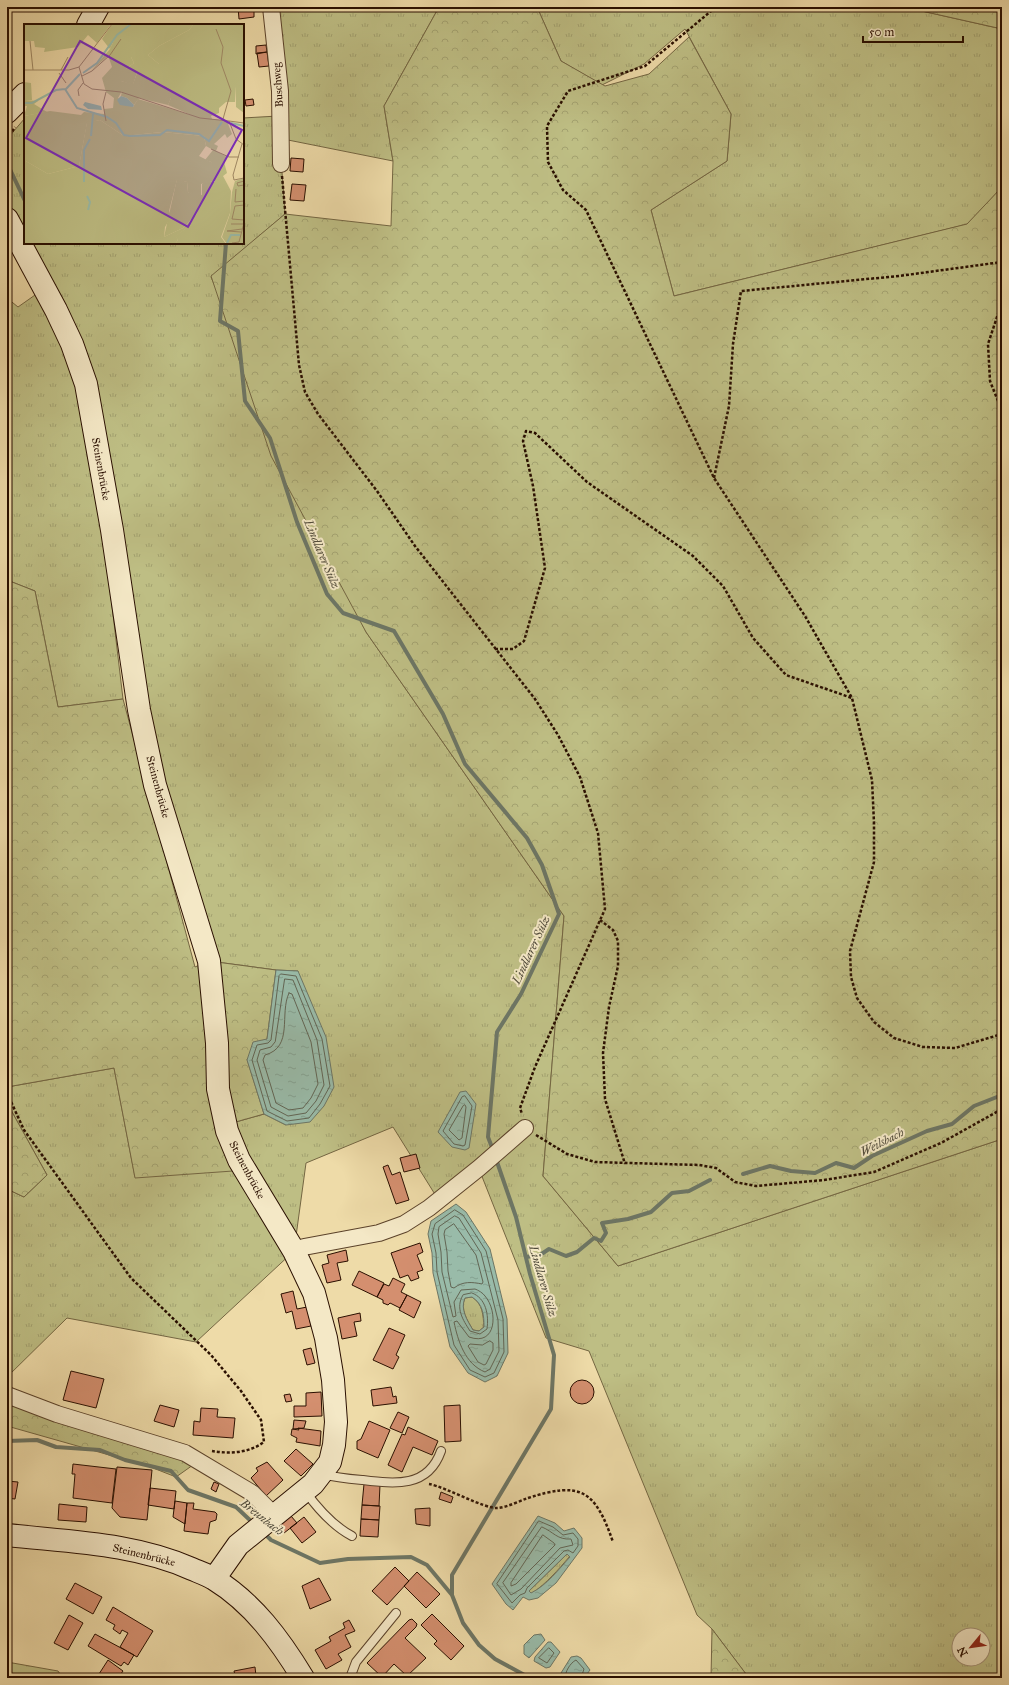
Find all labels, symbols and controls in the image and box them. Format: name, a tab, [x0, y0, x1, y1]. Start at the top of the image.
scale bar	[863, 18, 963, 44]
inset map	[24, 24, 244, 244]
text: 50 m	[869, 25, 894, 39]
street label: Buschweg	[270, 61, 286, 108]
street label: Steinenbrücke	[89, 436, 113, 502]
water label: Lindlarer Sülz	[301, 516, 343, 591]
street label: Steinenbrücke	[143, 754, 173, 820]
water label: Lindlarer Sülz	[509, 914, 553, 987]
water label: Weilsbach	[858, 1125, 906, 1159]
street label: Steinenbrücke	[226, 1139, 268, 1202]
water label: Lindlarer Sülz	[526, 1243, 560, 1318]
water label: Breunbach	[237, 1495, 287, 1538]
street label: Steinenbrücke	[111, 1541, 177, 1569]
north arrow	[951, 1627, 991, 1667]
text: N	[954, 1644, 971, 1659]

